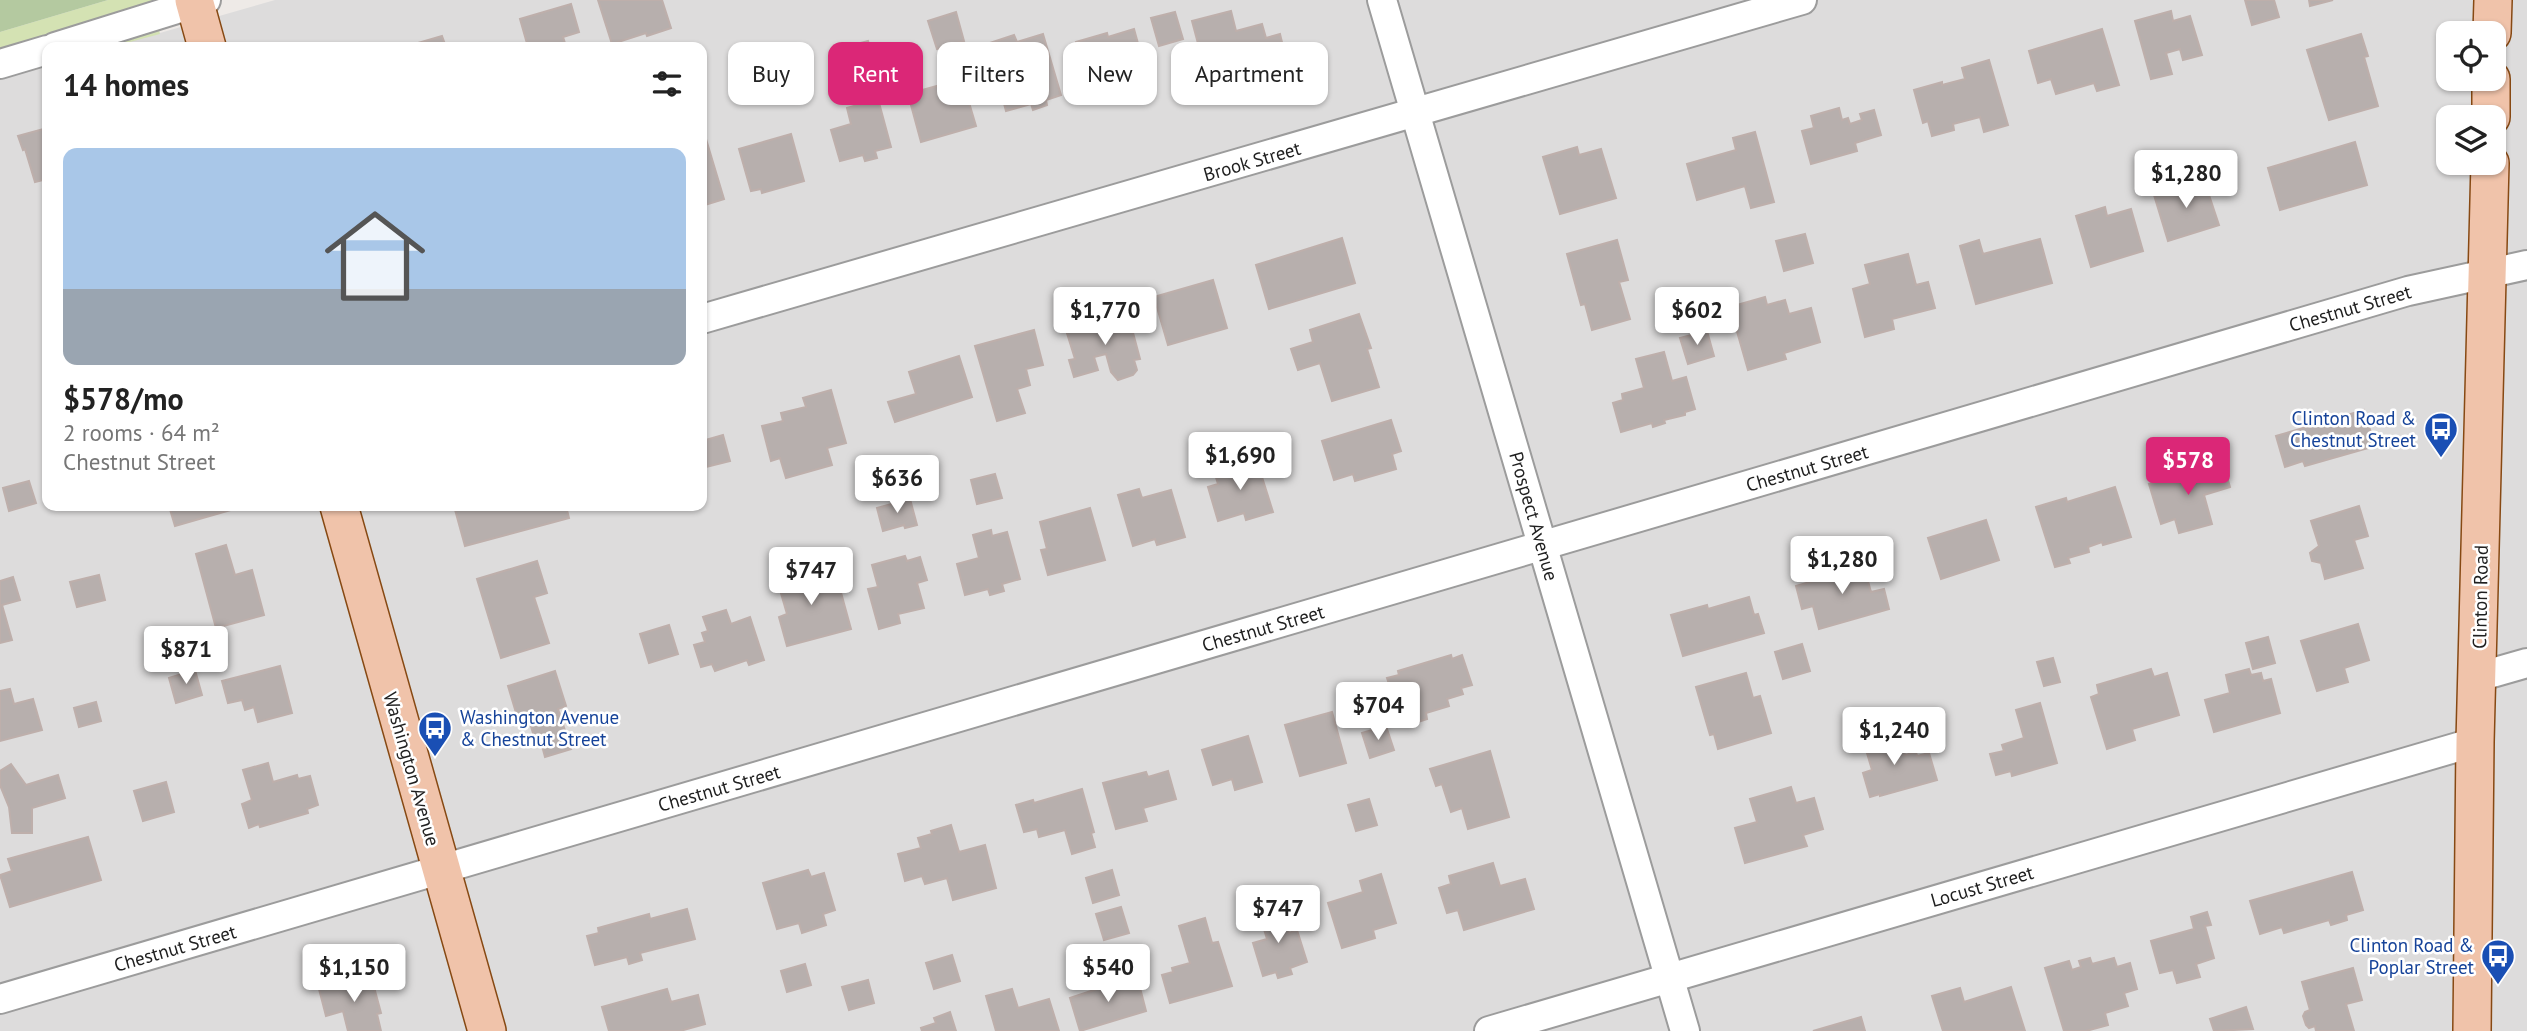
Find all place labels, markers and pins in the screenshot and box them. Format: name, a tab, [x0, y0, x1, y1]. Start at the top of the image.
pin: $1,280	[2129, 150, 2243, 210]
pin: $1,770	[1048, 288, 1162, 347]
pin: $602	[1656, 288, 1738, 347]
place label: Clinton Road & Chestnut Street	[2290, 406, 2417, 452]
bus stop icon: Clinton Road & Chestnut Street	[2422, 410, 2460, 459]
pin: $1,690	[1183, 433, 1297, 492]
pin: $578	[2147, 438, 2229, 497]
pin: $636	[856, 456, 938, 515]
pin: $1,280	[1785, 536, 1899, 596]
pin: $747	[770, 548, 852, 607]
pin: $871	[145, 626, 227, 686]
pin: $704	[1337, 682, 1419, 742]
place label: Washington Avenue & Chestnut Street	[460, 705, 619, 751]
pin: $1,240	[1837, 708, 1951, 767]
bus stop icon: Washington Avenue & Chestnut Street	[416, 709, 454, 758]
pin: $747	[1237, 886, 1319, 945]
place label: Clinton Road & Poplar Street	[2349, 933, 2475, 979]
bus stop icon: Clinton Road & Poplar Street	[2479, 937, 2517, 986]
pin: $1,150	[297, 944, 411, 1004]
pin: $540	[1067, 944, 1149, 1004]

